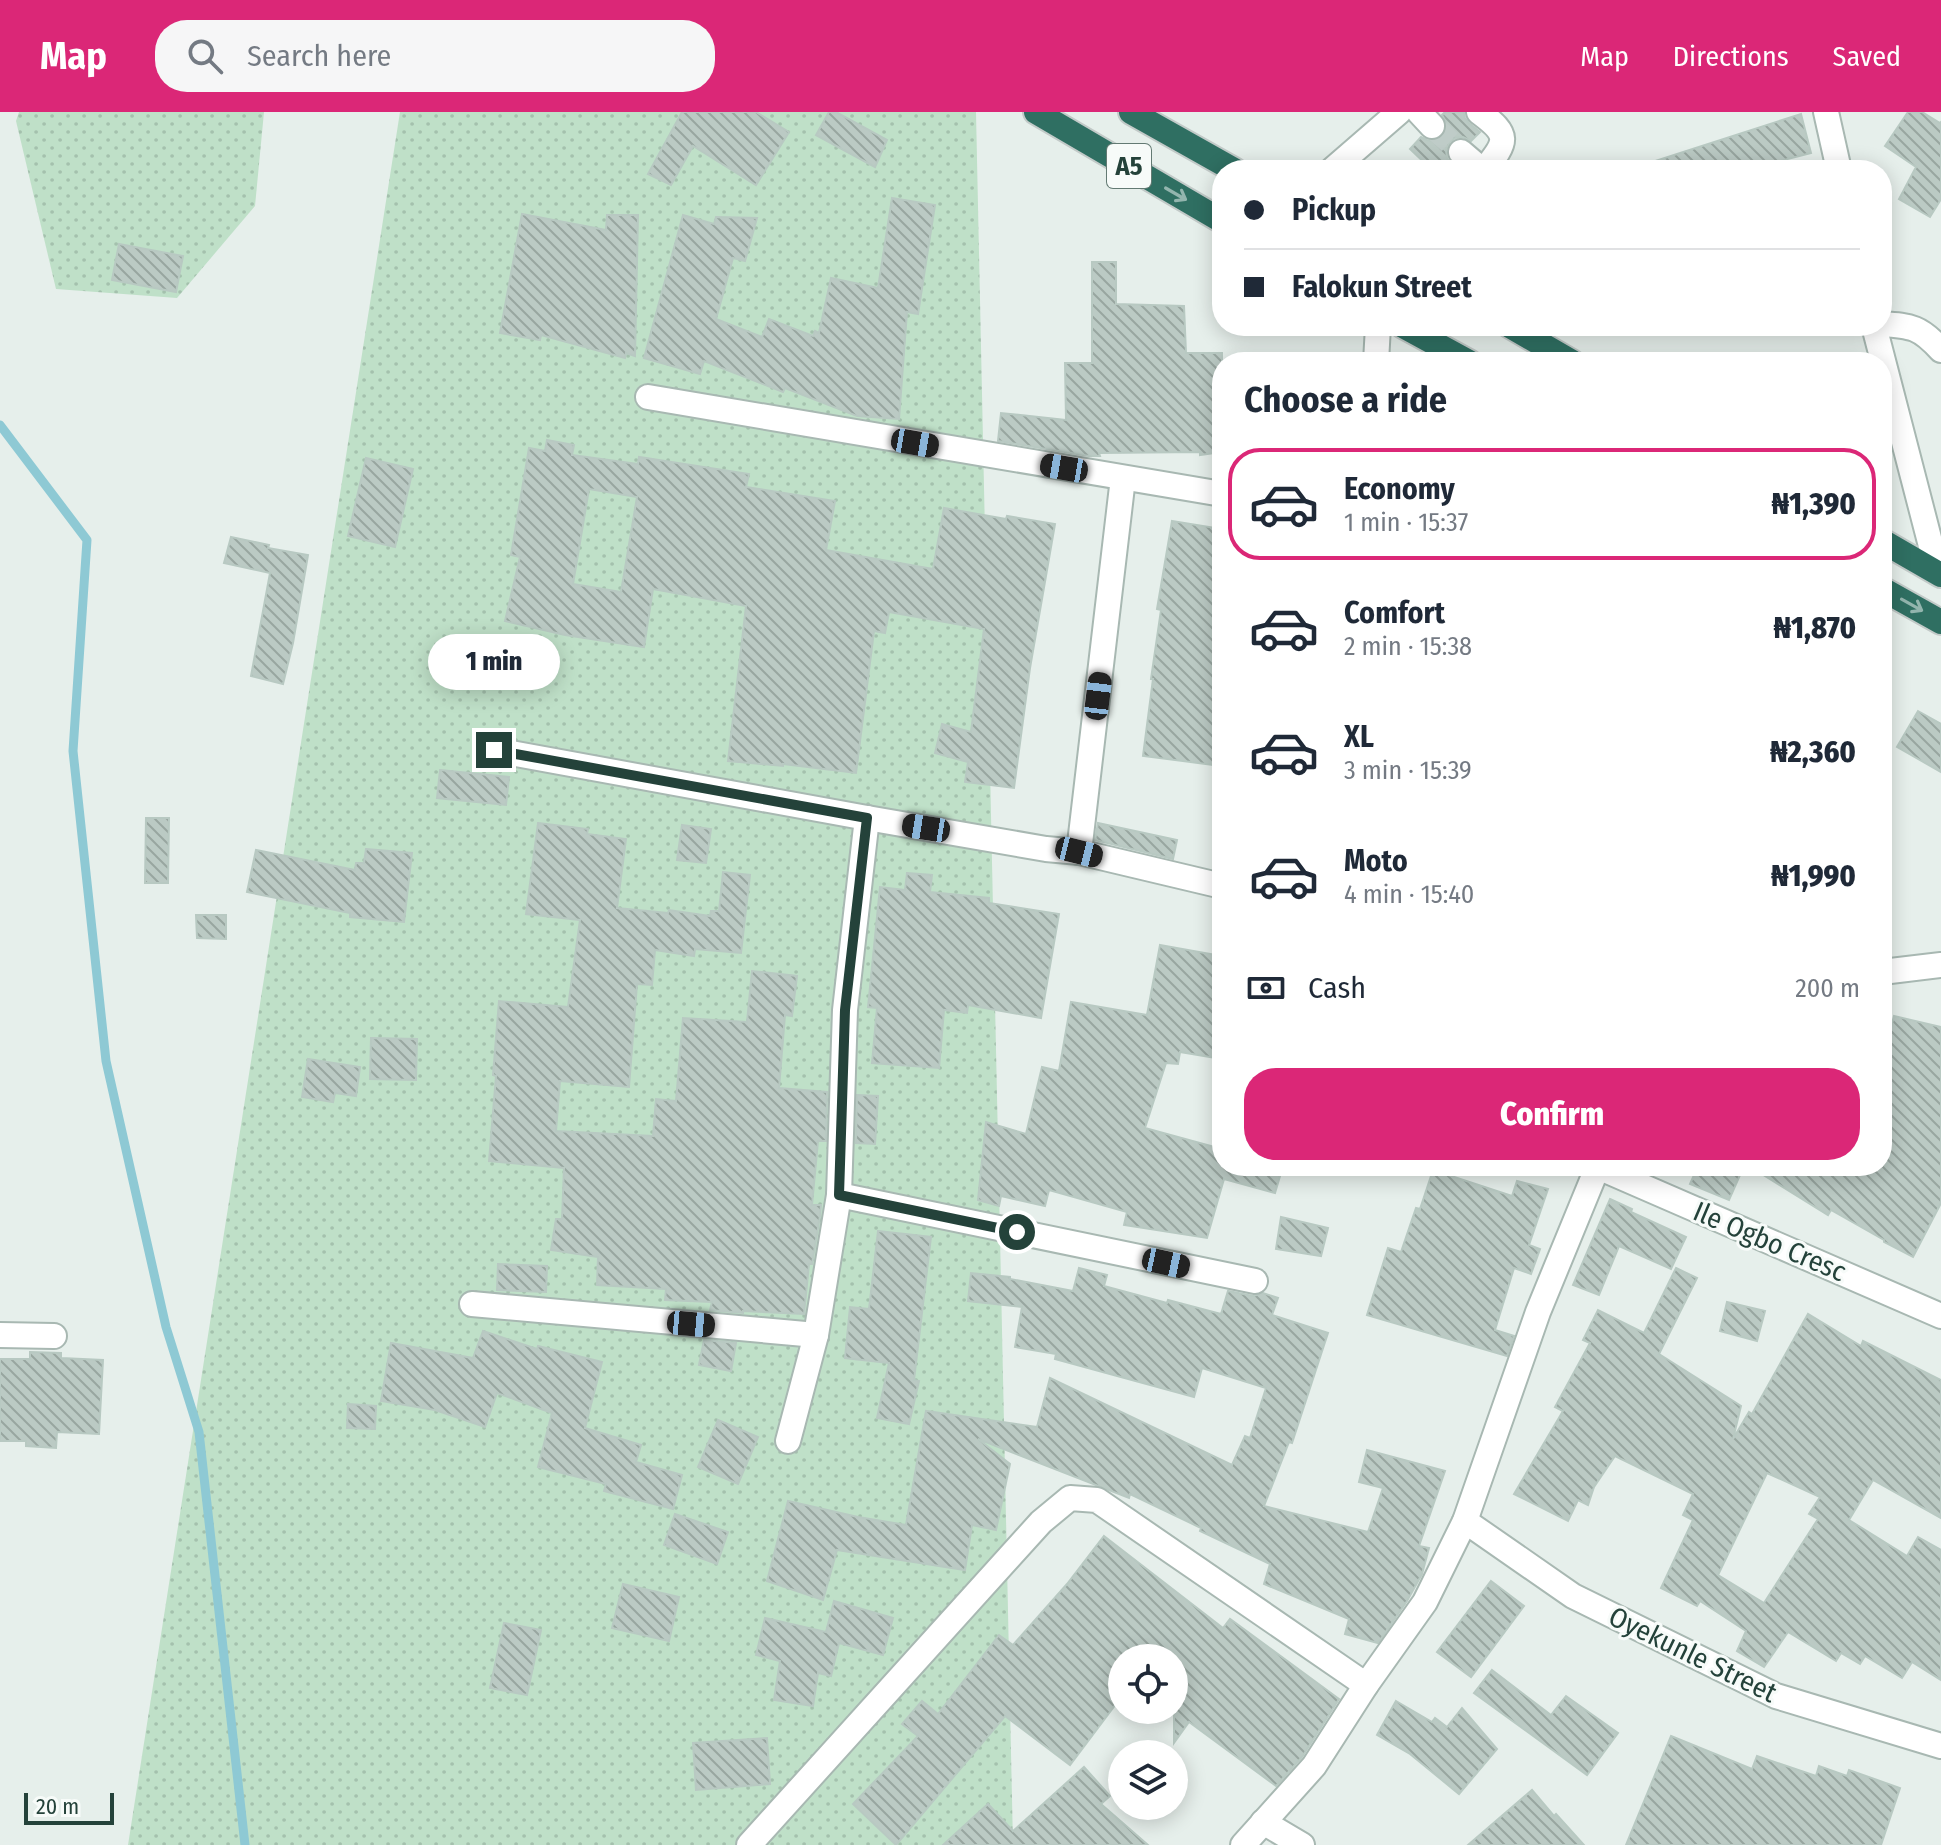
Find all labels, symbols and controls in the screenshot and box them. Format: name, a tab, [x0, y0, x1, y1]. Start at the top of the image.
search box	[155, 20, 715, 92]
text: Map	[40, 33, 107, 79]
icon: search	[183, 34, 227, 78]
text: Search here	[247, 38, 391, 74]
text: Map	[1580, 40, 1629, 73]
text: Directions	[1673, 40, 1789, 73]
text: Saved	[1833, 40, 1901, 73]
road number: A5	[1107, 144, 1151, 188]
one-way arrow	[1164, 186, 1187, 202]
text: Pickup	[1292, 192, 1376, 228]
text: Falokun Street	[1292, 269, 1472, 305]
text: Choose a ride	[1244, 378, 1447, 422]
car	[889, 427, 941, 459]
car	[1038, 452, 1090, 484]
icon: car	[1248, 468, 1320, 540]
text: Economy	[1344, 471, 1455, 507]
text: ₦1,390	[1771, 486, 1856, 522]
text: 1 min · 15:37	[1344, 507, 1468, 538]
icon: car	[1248, 592, 1320, 664]
text: Comfort	[1344, 595, 1445, 631]
one-way arrow	[1899, 598, 1923, 614]
text: ₦1,870	[1773, 610, 1856, 646]
text: 2 min · 15:38	[1344, 631, 1472, 662]
callout: 1 min	[428, 634, 560, 690]
text: 1 min	[466, 646, 522, 677]
car	[1083, 671, 1113, 721]
icon: car	[1248, 716, 1320, 788]
text: XL	[1344, 719, 1374, 755]
route end	[476, 732, 512, 768]
text: ₦2,360	[1770, 734, 1856, 770]
text: 3 min · 15:39	[1344, 755, 1472, 786]
car	[900, 812, 952, 844]
car	[1053, 835, 1105, 869]
icon: car	[1248, 840, 1320, 912]
text: Moto	[1344, 843, 1408, 879]
text: ₦1,990	[1771, 858, 1856, 894]
text: 4 min · 15:40	[1344, 879, 1474, 910]
icon: cash	[1244, 966, 1288, 1010]
text: Cash	[1308, 970, 1366, 1006]
text: 200 m	[1795, 973, 1860, 1004]
button: Confirm	[1244, 1068, 1860, 1160]
street label: Ile Ogbo Cresc	[1689, 1195, 1851, 1288]
route start	[999, 1214, 1035, 1250]
car	[1140, 1246, 1192, 1280]
car	[666, 1310, 716, 1338]
street label: Oyekunle Street	[1604, 1600, 1783, 1710]
map controls	[1108, 1644, 1188, 1820]
button: locate	[1108, 1644, 1188, 1724]
button: layers	[1108, 1740, 1188, 1820]
scale bar	[24, 1789, 114, 1825]
text: 20 m	[36, 1793, 79, 1820]

